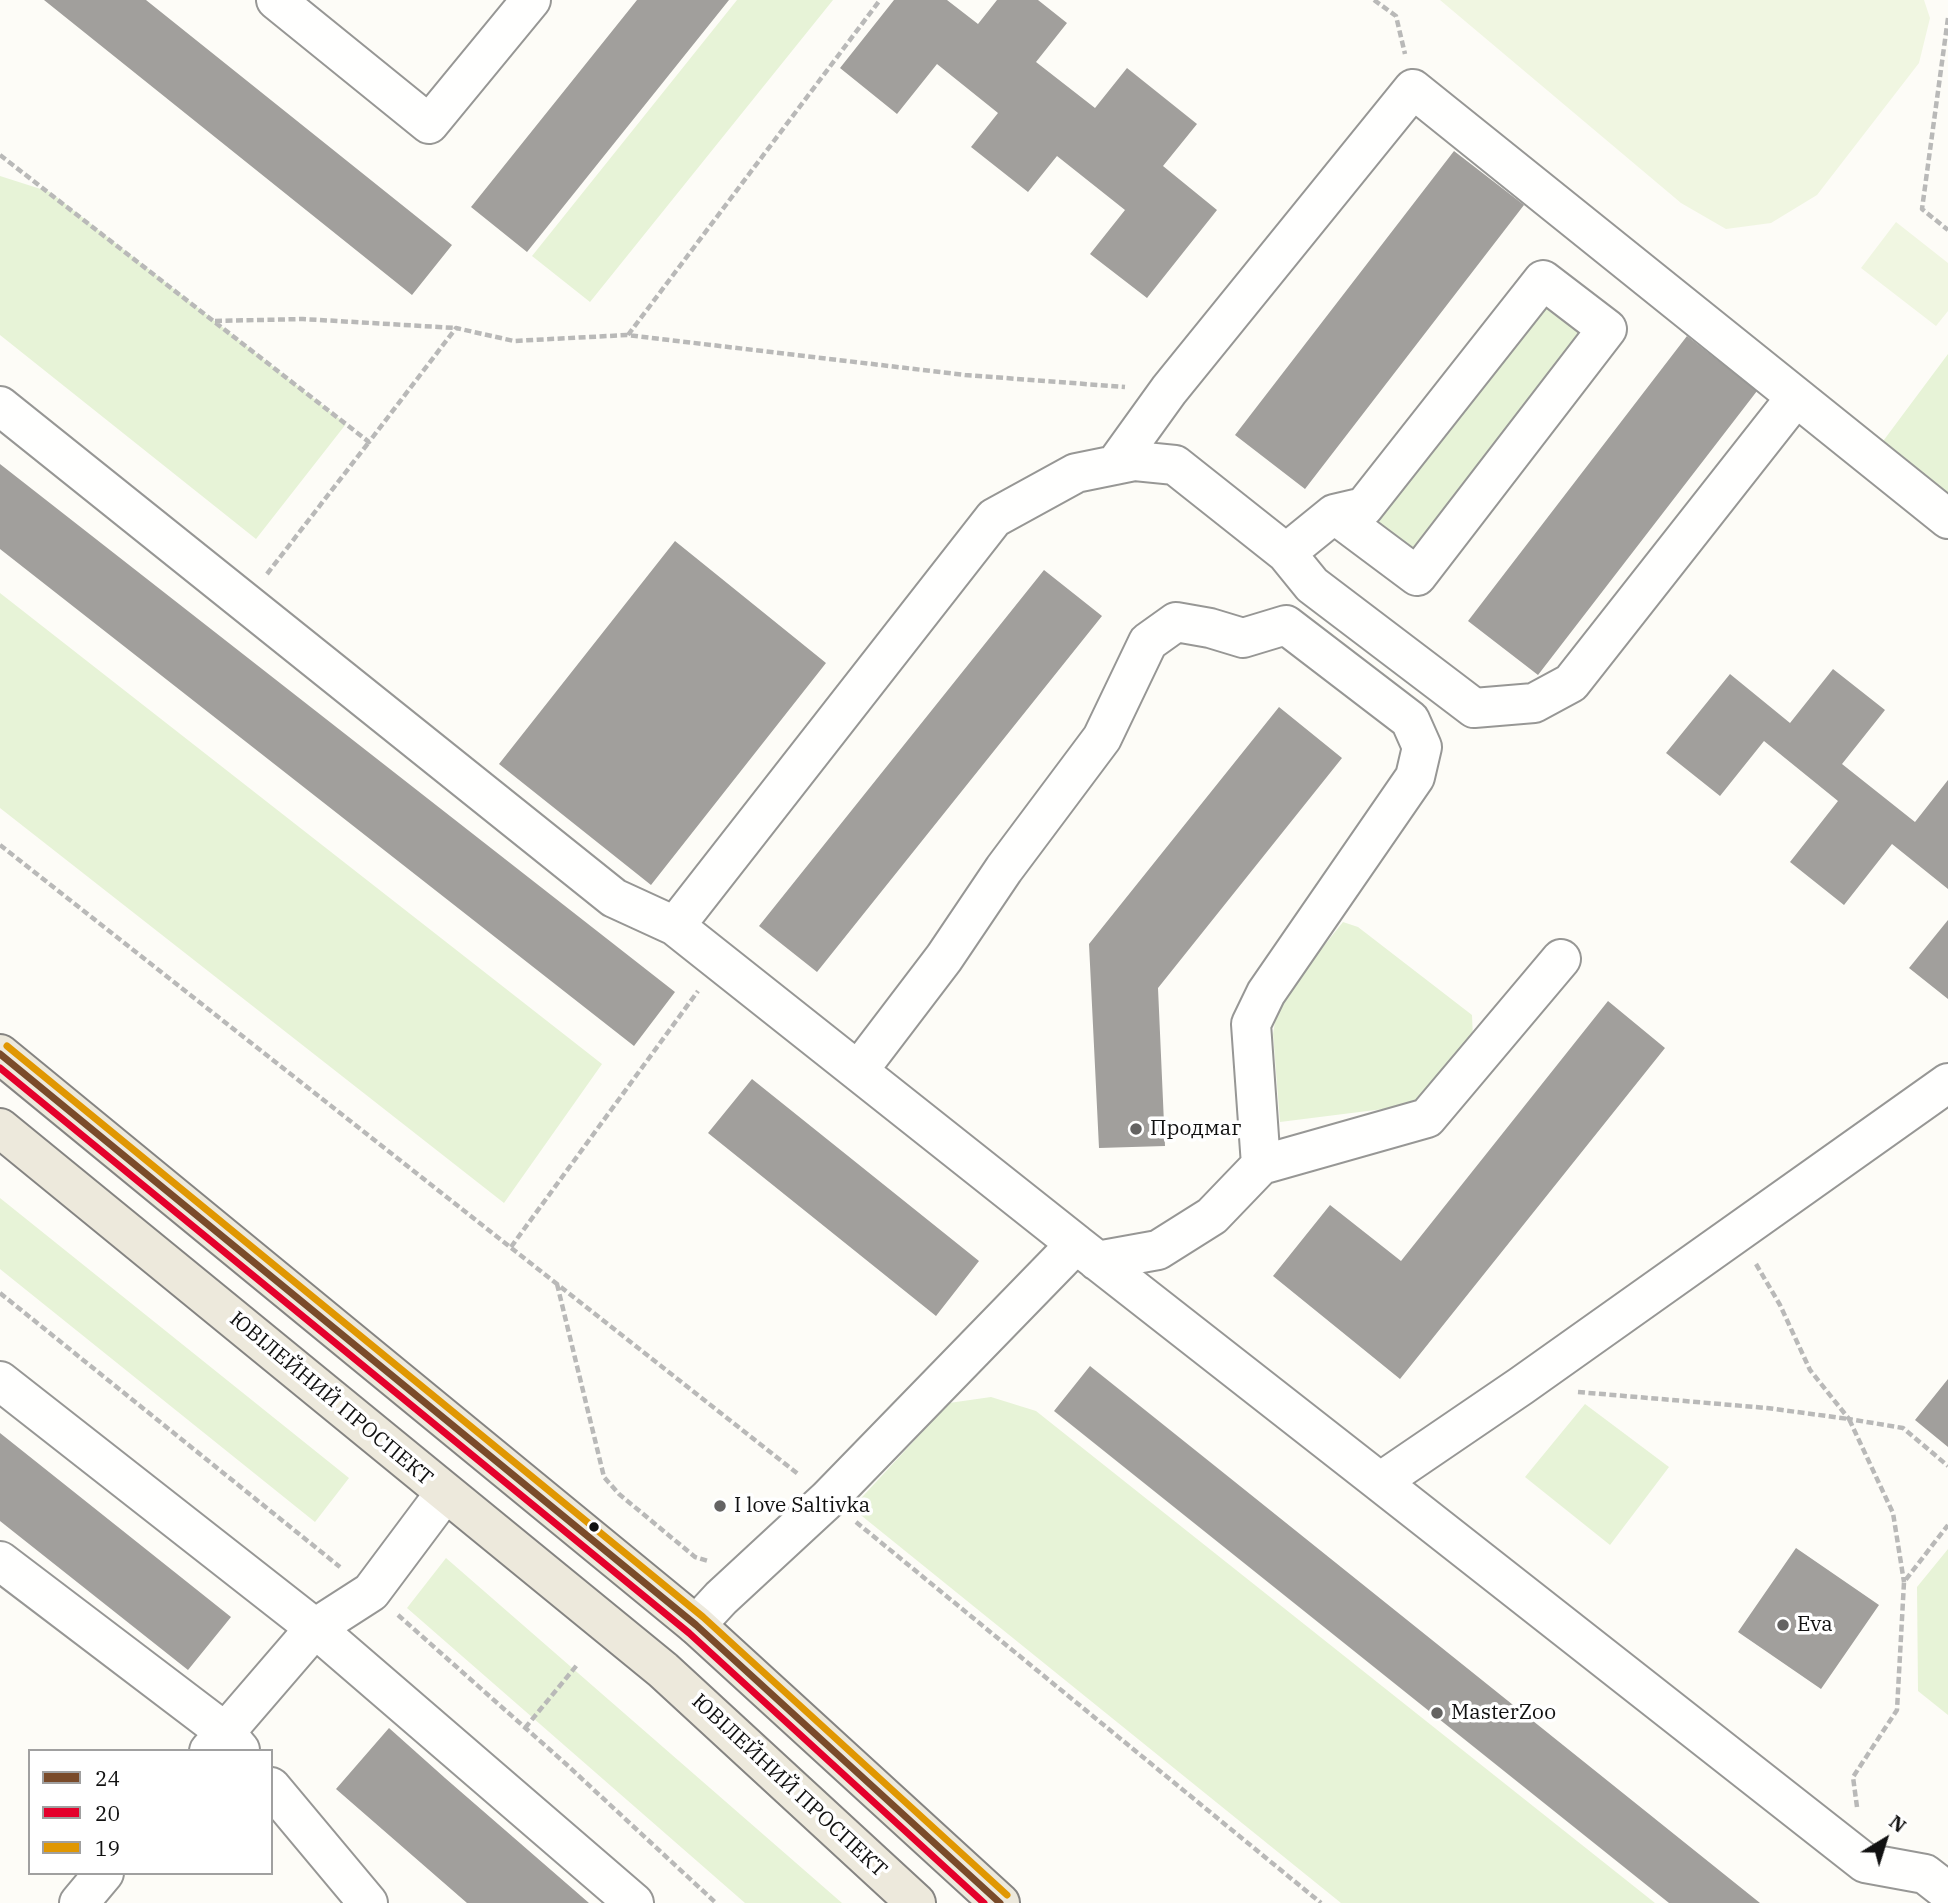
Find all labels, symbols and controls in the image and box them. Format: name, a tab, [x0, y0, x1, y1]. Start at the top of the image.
place label: Продмаг	[1150, 1116, 1241, 1142]
marker: Продмаг	[1128, 1121, 1144, 1137]
street label: ЮВІЛЕЙНИЙ ПРОСПЕКТ	[224, 1307, 438, 1491]
place label: I love Saltivka	[734, 1493, 870, 1519]
marker: I love Saltivka	[712, 1498, 728, 1514]
unlabelled marker	[587, 1520, 601, 1534]
place label: Eva	[1797, 1612, 1833, 1638]
marker: Eva	[1775, 1617, 1791, 1633]
street label: ЮВІЛЕЙНИЙ ПРОСПЕКТ	[686, 1689, 892, 1883]
place label: MasterZoo	[1451, 1700, 1556, 1726]
marker: MasterZoo	[1429, 1705, 1445, 1721]
legend	[28, 1749, 273, 1875]
text: 24	[95, 1764, 120, 1792]
text: 20	[95, 1799, 120, 1827]
north arrow	[1850, 1805, 1920, 1875]
text: N	[1885, 1809, 1911, 1838]
text: 19	[95, 1834, 120, 1862]

